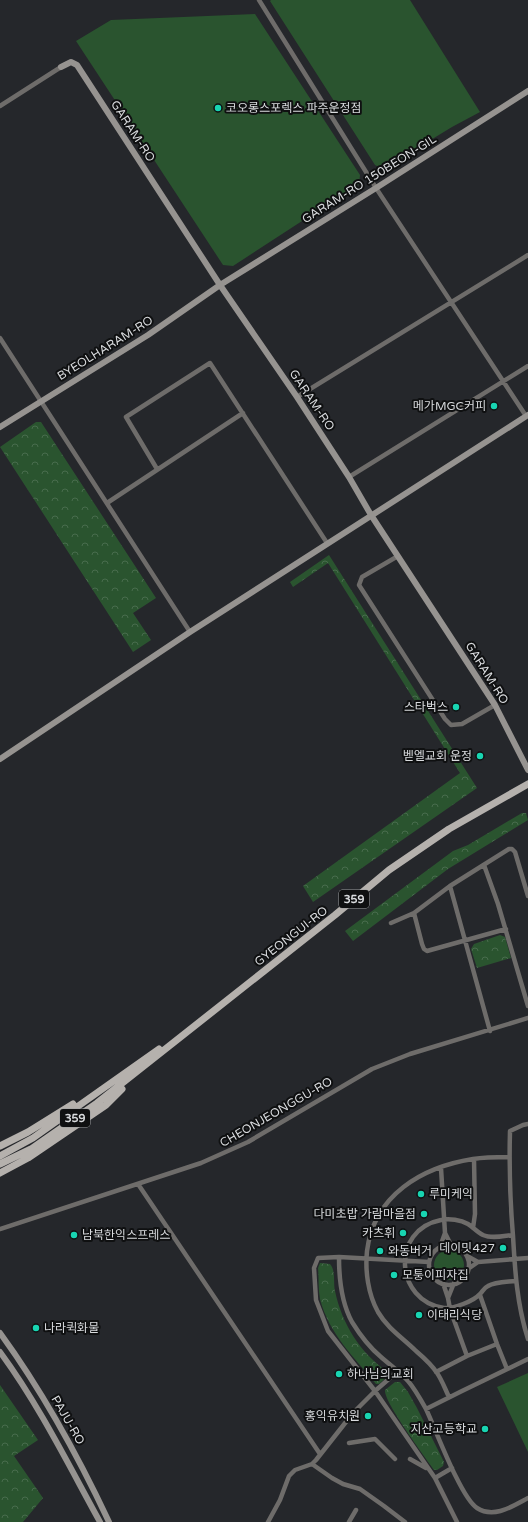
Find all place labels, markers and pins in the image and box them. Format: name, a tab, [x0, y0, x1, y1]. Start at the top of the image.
place label: 코오롱스포렉스 파주운정점	[226, 101, 362, 115]
marker: 코오롱스포렉스 파주운정점	[213, 103, 223, 113]
place label: 메가MGC커피	[413, 399, 486, 413]
marker: 메가MGC커피	[489, 401, 499, 411]
place label: 스타벅스	[404, 700, 448, 714]
marker: 스타벅스	[451, 702, 461, 712]
place label: 벧엘교회 운정	[403, 749, 472, 763]
marker: 벧엘교회 운정	[475, 751, 485, 761]
place label: 루미케익	[429, 1187, 473, 1201]
marker: 루미케익	[416, 1189, 426, 1199]
place label: 다미초밥 가람마을점	[314, 1207, 416, 1221]
marker: 다미초밥 가람마을점	[419, 1209, 429, 1219]
place label: 카츠휘	[362, 1226, 395, 1240]
place label: 남북한익스프레스	[82, 1228, 170, 1242]
marker: 카츠휘	[398, 1228, 408, 1238]
marker: 남북한익스프레스	[69, 1230, 79, 1240]
place label: 데이밋427	[439, 1241, 495, 1255]
marker: 데이밋427	[498, 1243, 508, 1253]
place label: 와동버거	[388, 1244, 432, 1258]
marker: 와동버거	[375, 1246, 385, 1256]
place label: 모퉁이피자집	[402, 1268, 468, 1282]
marker: 모퉁이피자집	[389, 1270, 399, 1280]
place label: 이태리식당	[427, 1308, 482, 1322]
marker: 이태리식당	[414, 1310, 424, 1320]
place label: 나라퀵화물	[44, 1321, 99, 1335]
marker: 나라퀵화물	[31, 1323, 41, 1333]
place label: 하나님의교회	[347, 1367, 413, 1381]
marker: 하나님의교회	[334, 1369, 344, 1379]
place label: 홍익유치원	[305, 1409, 360, 1423]
marker: 홍익유치원	[363, 1411, 373, 1421]
place label: 지산고등학교	[411, 1422, 477, 1436]
marker: 지산고등학교	[480, 1424, 490, 1434]

